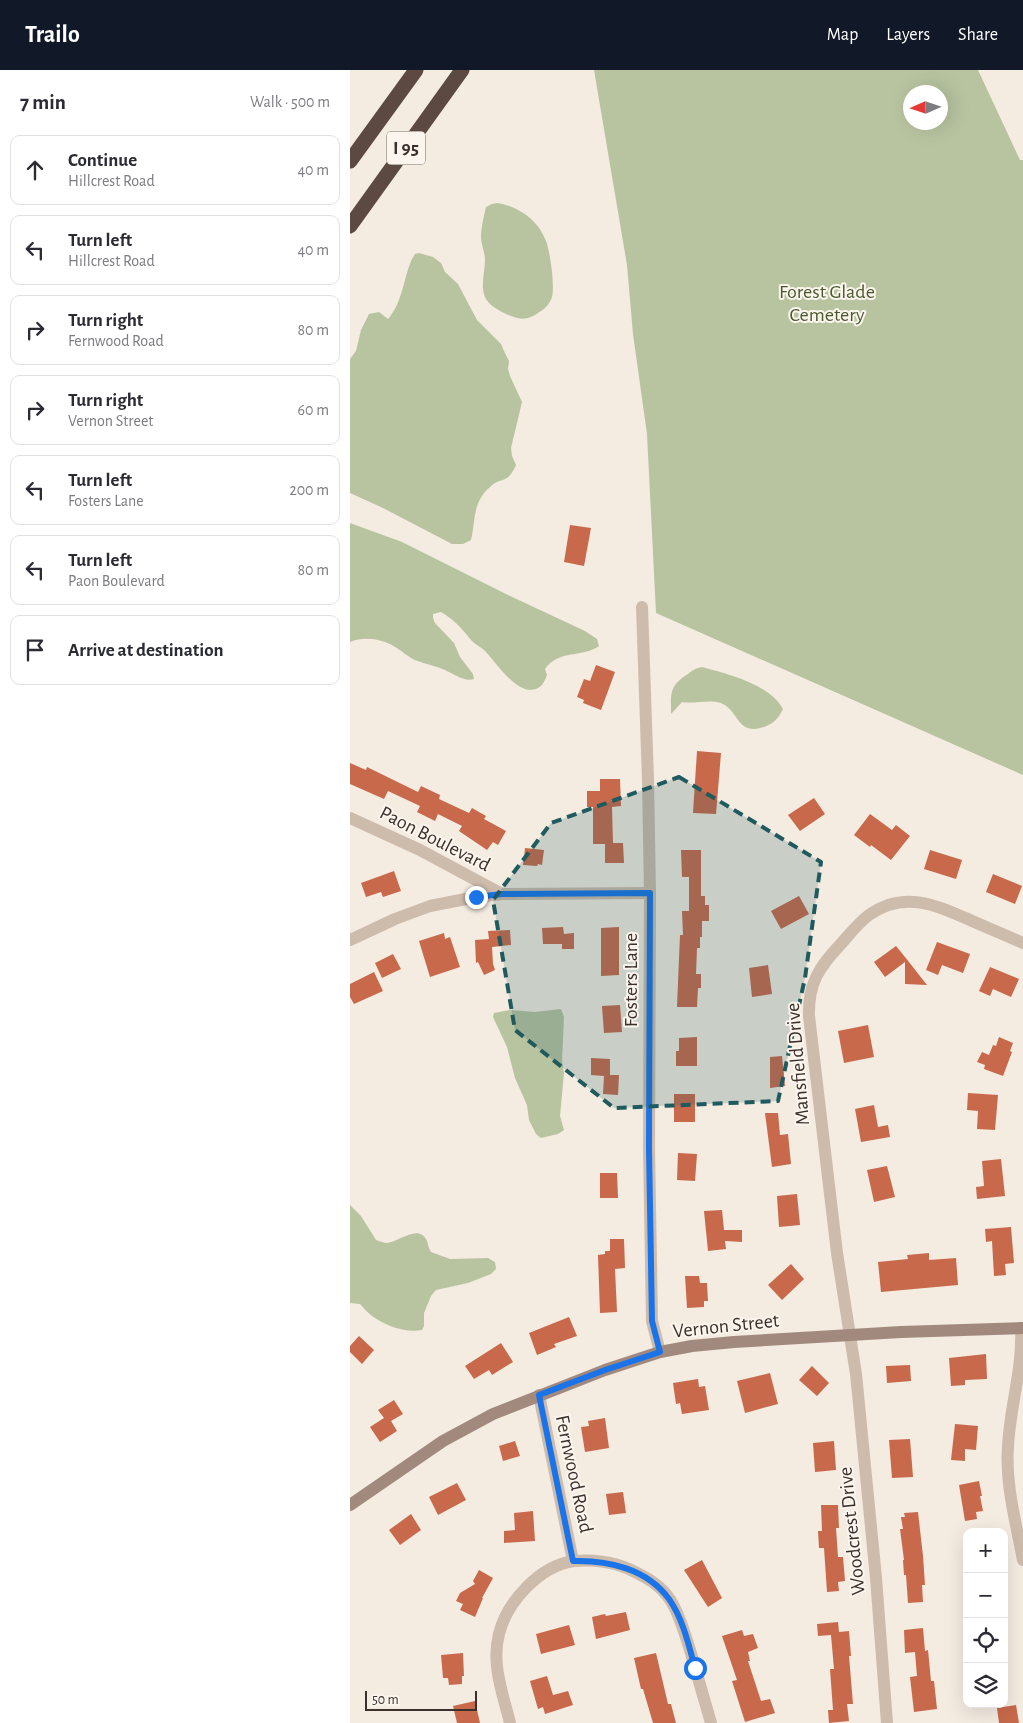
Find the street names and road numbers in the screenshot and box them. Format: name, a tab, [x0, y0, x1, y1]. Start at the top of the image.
road number: I 95	[387, 132, 425, 164]
street label: Paon Boulevard	[377, 803, 493, 875]
street label: Fosters Lane	[621, 933, 641, 1027]
street label: Mansfield Drive	[783, 1002, 813, 1126]
street label: Vernon Street	[672, 1310, 781, 1342]
street label: Fernwood Road	[552, 1413, 596, 1535]
street label: Woodcrest Drive	[835, 1466, 869, 1596]

